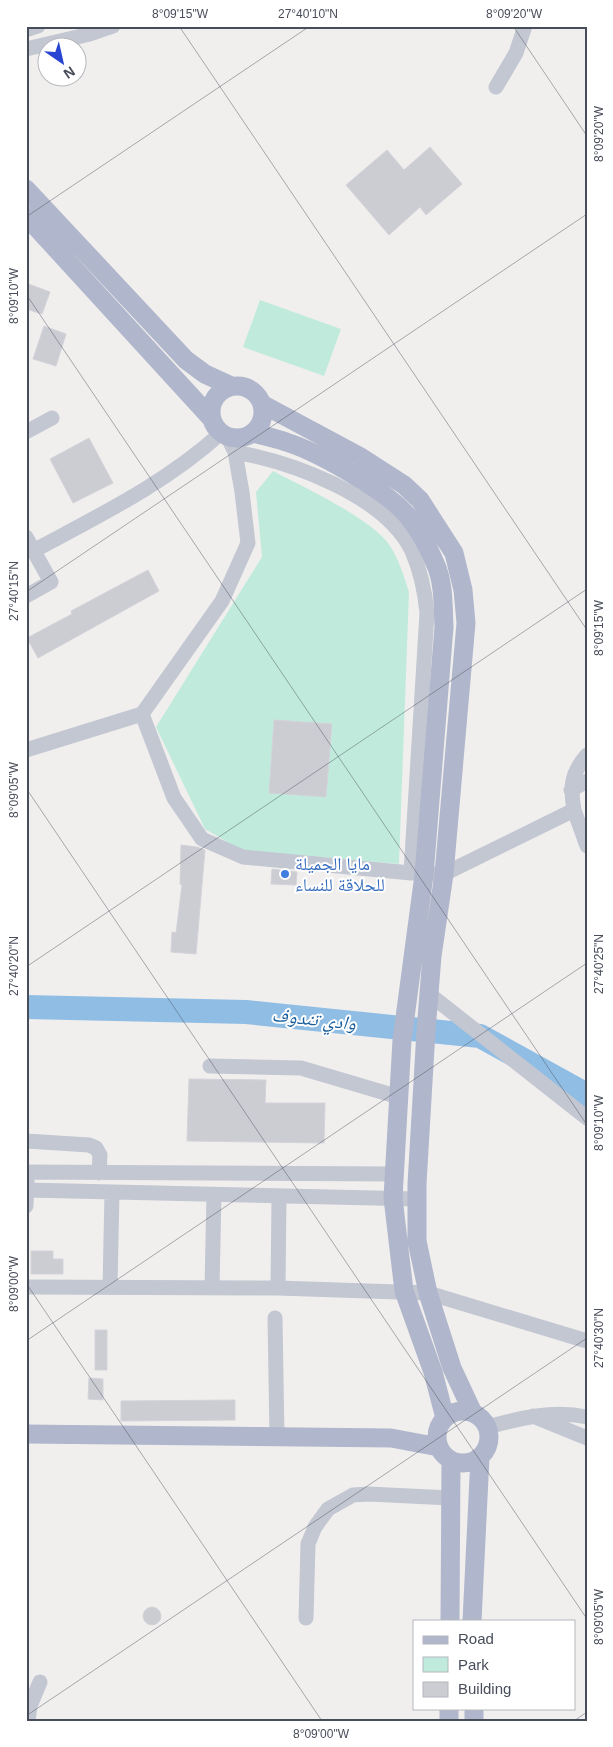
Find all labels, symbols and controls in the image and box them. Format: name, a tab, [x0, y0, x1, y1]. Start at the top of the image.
text: 8°09'15"W	[152, 7, 209, 21]
text: 27°40'10"N	[278, 7, 338, 21]
text: 8°09'20"W	[486, 7, 543, 21]
north arrow	[38, 38, 88, 88]
text: N	[61, 63, 78, 82]
text: 8°09'20"W	[592, 105, 606, 162]
text: 8°09'10"W	[7, 267, 21, 324]
text: 27°40'15"N	[7, 561, 21, 621]
text: 8°09'15"W	[592, 599, 606, 656]
text: 8°09'05"W	[7, 761, 21, 818]
place label: مايا الجميلة للحلاقة للنساء	[295, 854, 385, 895]
marker: مايا الجميلة للحلاقة للنساء	[279, 868, 291, 880]
text: 27°40'25"N	[592, 934, 606, 994]
text: 27°40'20"N	[7, 936, 21, 996]
water label: وادي تندوف	[270, 1004, 357, 1039]
text: 8°09'10"W	[592, 1094, 606, 1151]
text: 8°09'00"W	[7, 1255, 21, 1312]
text: 27°40'30"N	[592, 1308, 606, 1368]
text: 8°09'05"W	[592, 1588, 606, 1645]
legend	[413, 1620, 576, 1710]
text: Road	[458, 1630, 494, 1647]
text: Park	[458, 1656, 489, 1673]
text: Building	[458, 1680, 511, 1697]
text: 8°09'00"W	[293, 1727, 350, 1741]

